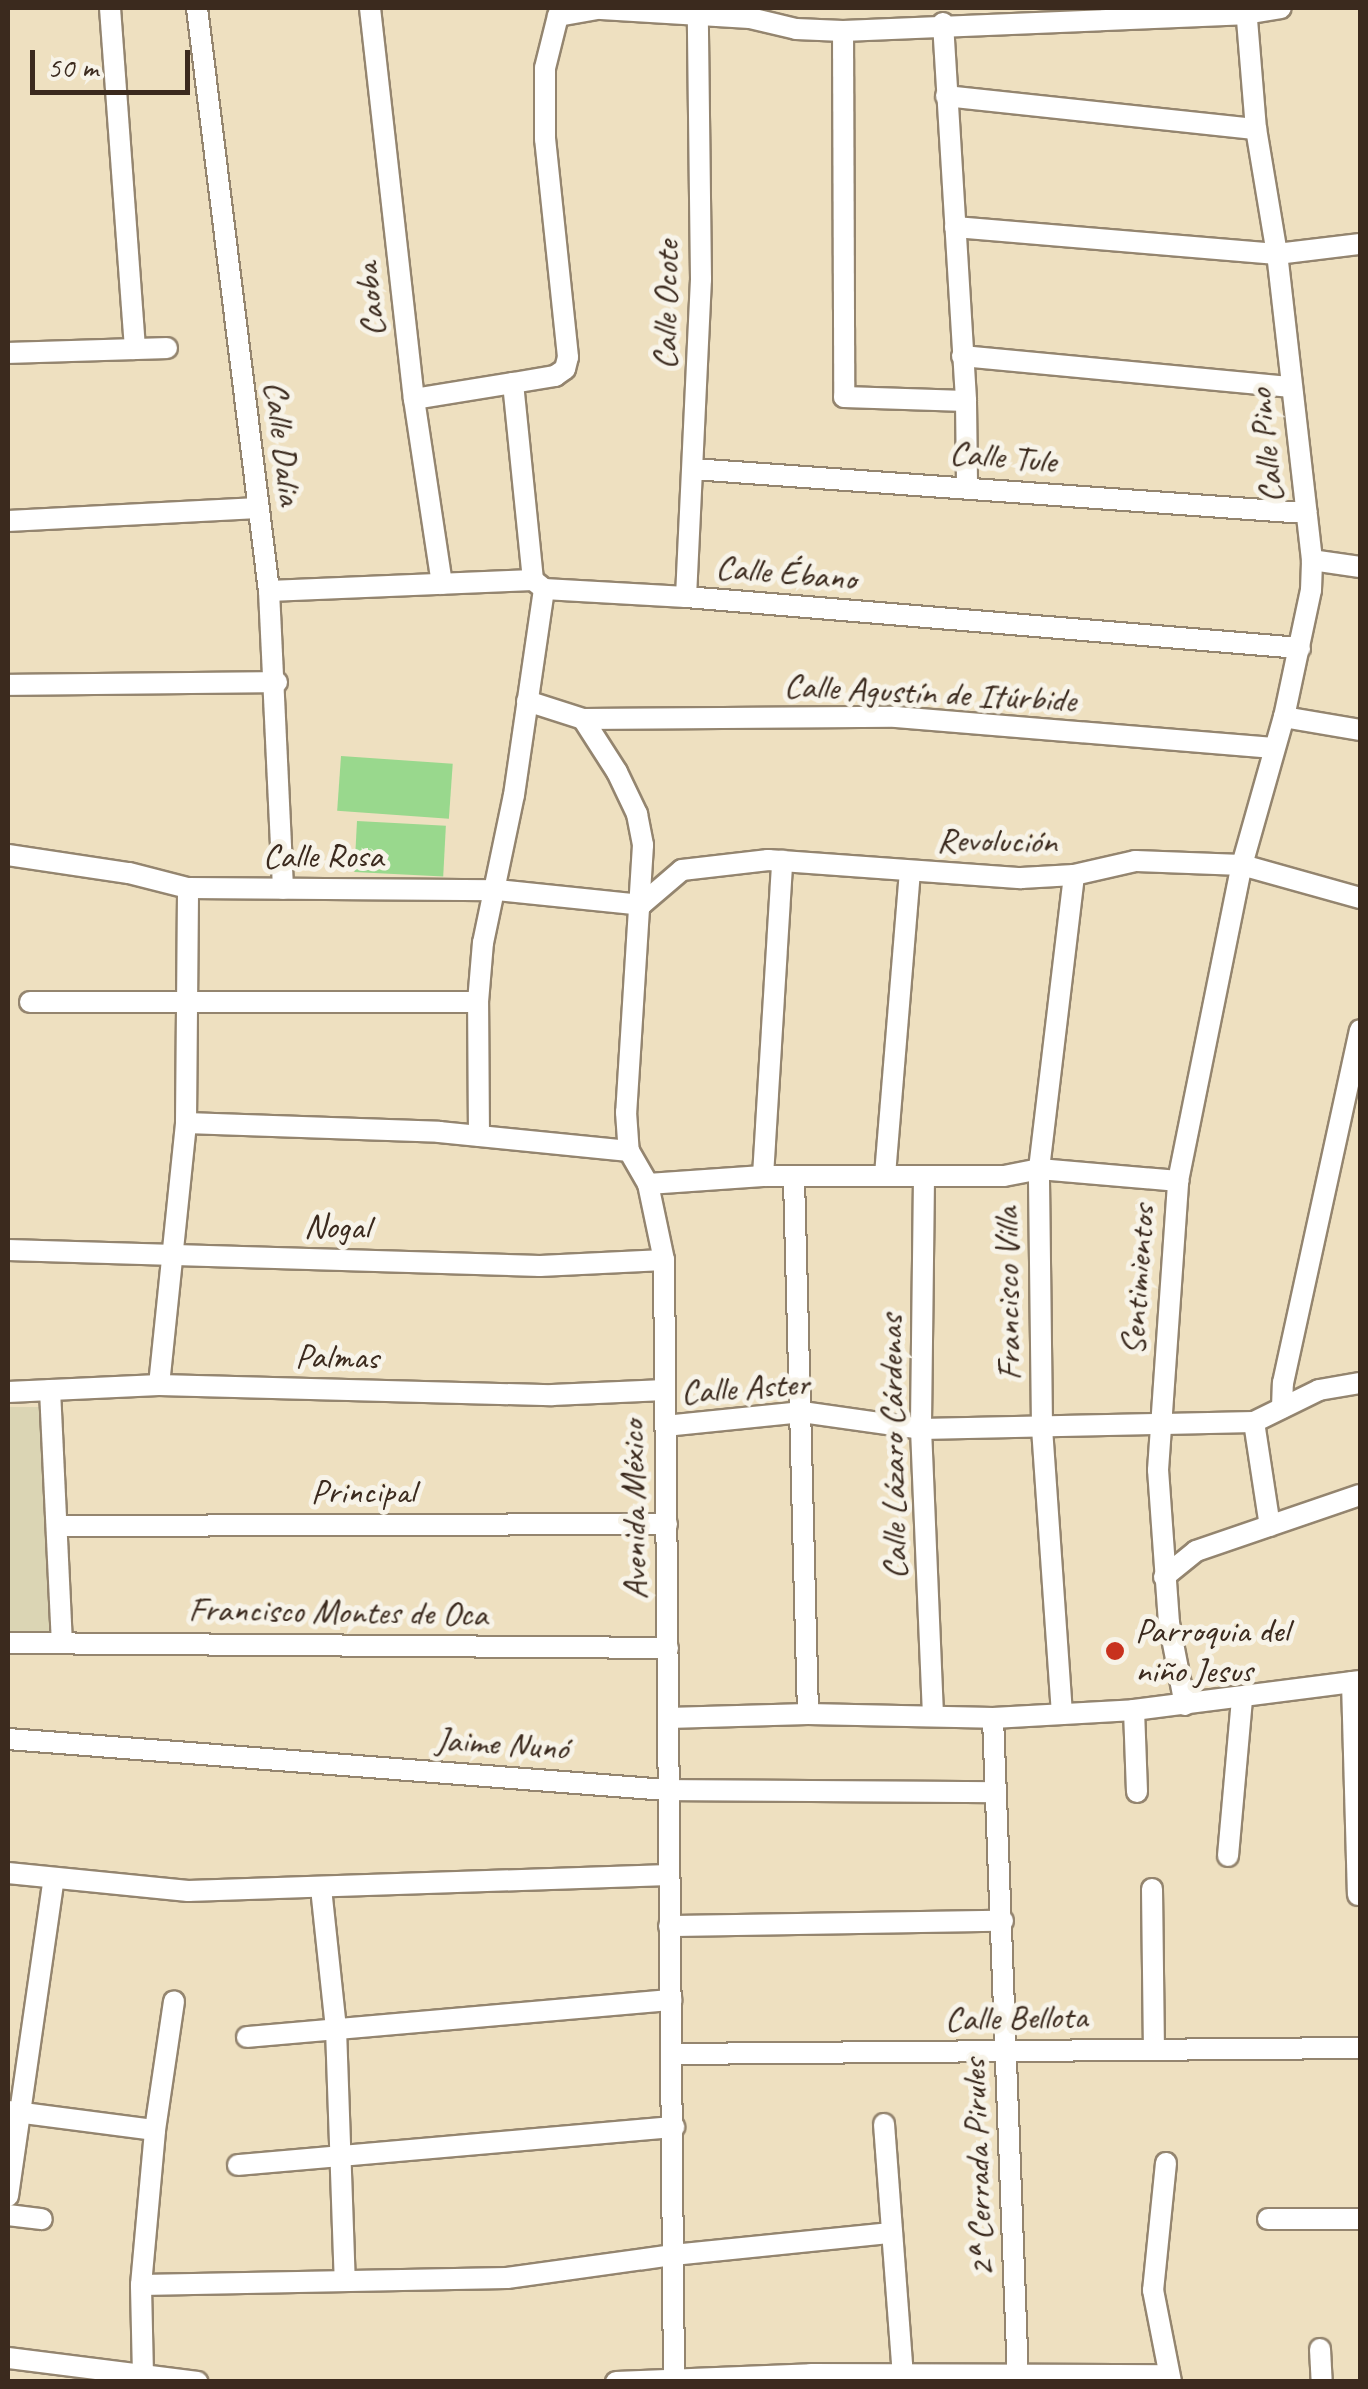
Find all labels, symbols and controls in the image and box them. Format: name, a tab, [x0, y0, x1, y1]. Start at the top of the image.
scale bar	[35, 30, 195, 92]
text: 50 m	[47, 48, 98, 86]
street label: Calle Ocote	[644, 240, 688, 370]
street label: Caoba	[345, 261, 395, 339]
street label: Calle Dalia	[254, 378, 312, 508]
street label: Calle Pino	[1239, 387, 1293, 505]
street label: Calle Tule	[948, 431, 1058, 483]
street label: Calle Ébano	[714, 546, 858, 600]
street label: Calle Agustín de Itúrbide	[783, 664, 1077, 722]
street label: Revolución	[936, 819, 1058, 863]
street label: Calle Rosa	[263, 835, 383, 877]
street label: Sentimientos	[1112, 1203, 1164, 1357]
street label: Nogal	[303, 1205, 371, 1249]
street label: Francisco Villa	[985, 1207, 1031, 1381]
street label: Calle Lázaro Cárdenas	[870, 1314, 916, 1580]
street label: Palmas	[295, 1335, 379, 1379]
street label: Calle Aster	[680, 1363, 810, 1413]
street label: Avenida México	[611, 1420, 657, 1600]
street label: Principal	[311, 1471, 415, 1513]
street label: Francisco Montes de Oca	[188, 1588, 488, 1636]
place label: Parroquia del niño Jesus	[1135, 1610, 1289, 1692]
marker: Parroquia del niño Jesus	[1104, 1640, 1126, 1662]
street label: Jaime Nunó	[434, 1718, 570, 1770]
street label: Calle Bellota	[944, 1996, 1088, 2040]
street label: 2ª Cerrada Pirules	[953, 2058, 1003, 2278]

